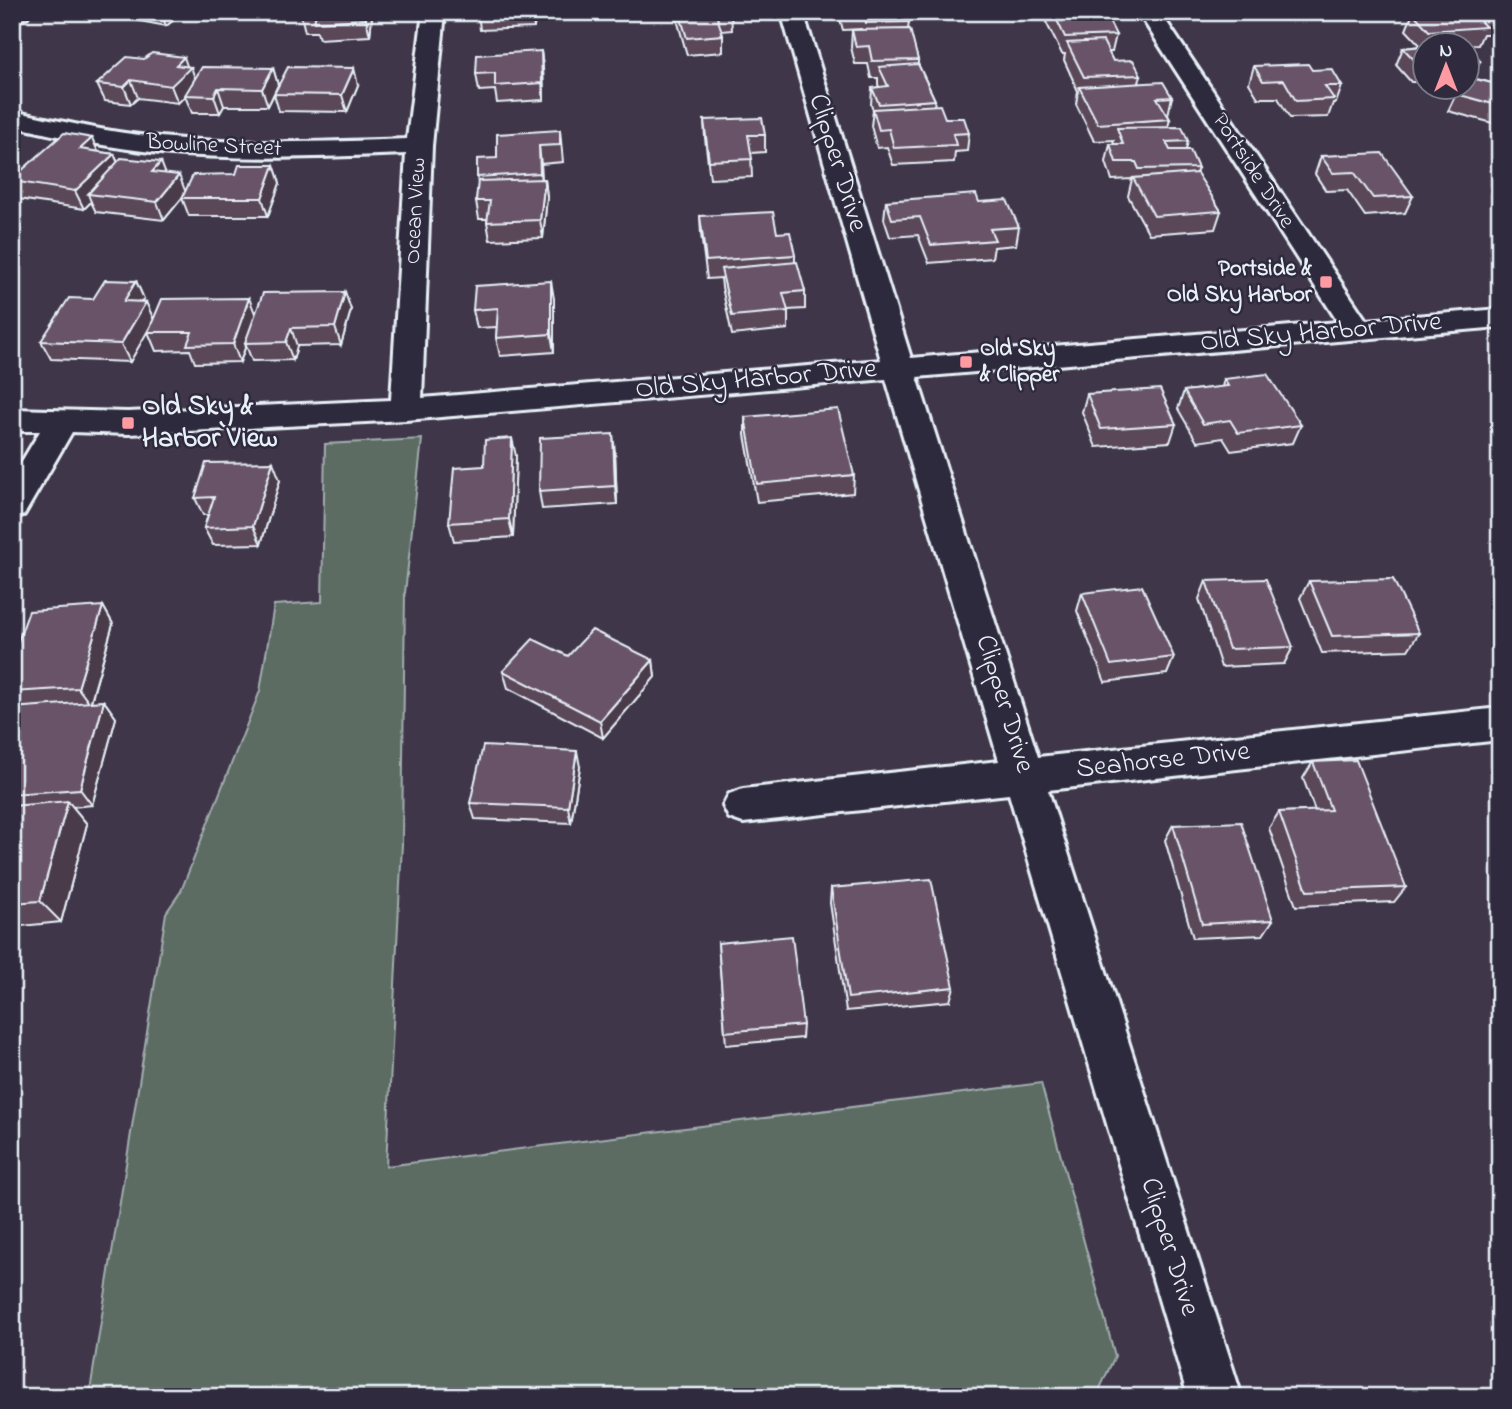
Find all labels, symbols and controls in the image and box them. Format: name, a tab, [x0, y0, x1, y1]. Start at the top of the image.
north arrow	[1410, 32, 1480, 102]
text: N	[1440, 38, 1453, 65]
street label: Clipper Drive	[797, 89, 878, 237]
street label: Portside Drive	[1203, 107, 1303, 236]
street label: Bowline Street	[145, 126, 283, 166]
street label: Ocean View	[397, 157, 435, 265]
place label: Portside & Old Sky Harbor	[1167, 253, 1313, 314]
marker: Portside & Old Sky Harbor	[1318, 274, 1334, 290]
street label: Old Sky Harbor Drive	[1199, 302, 1444, 364]
place label: Old Sky & Clipper	[979, 333, 1060, 392]
street label: Old Sky Harbor Drive	[634, 349, 879, 411]
marker: Old Sky & Clipper	[958, 354, 974, 370]
place label: Old Sky & Harbor View	[142, 387, 278, 460]
marker: Old Sky & Harbor View	[120, 415, 136, 431]
street label: Clipper Drive	[964, 630, 1045, 778]
street label: Seahorse Drive	[1074, 731, 1252, 791]
street label: Clipper Drive	[1129, 1173, 1210, 1321]

